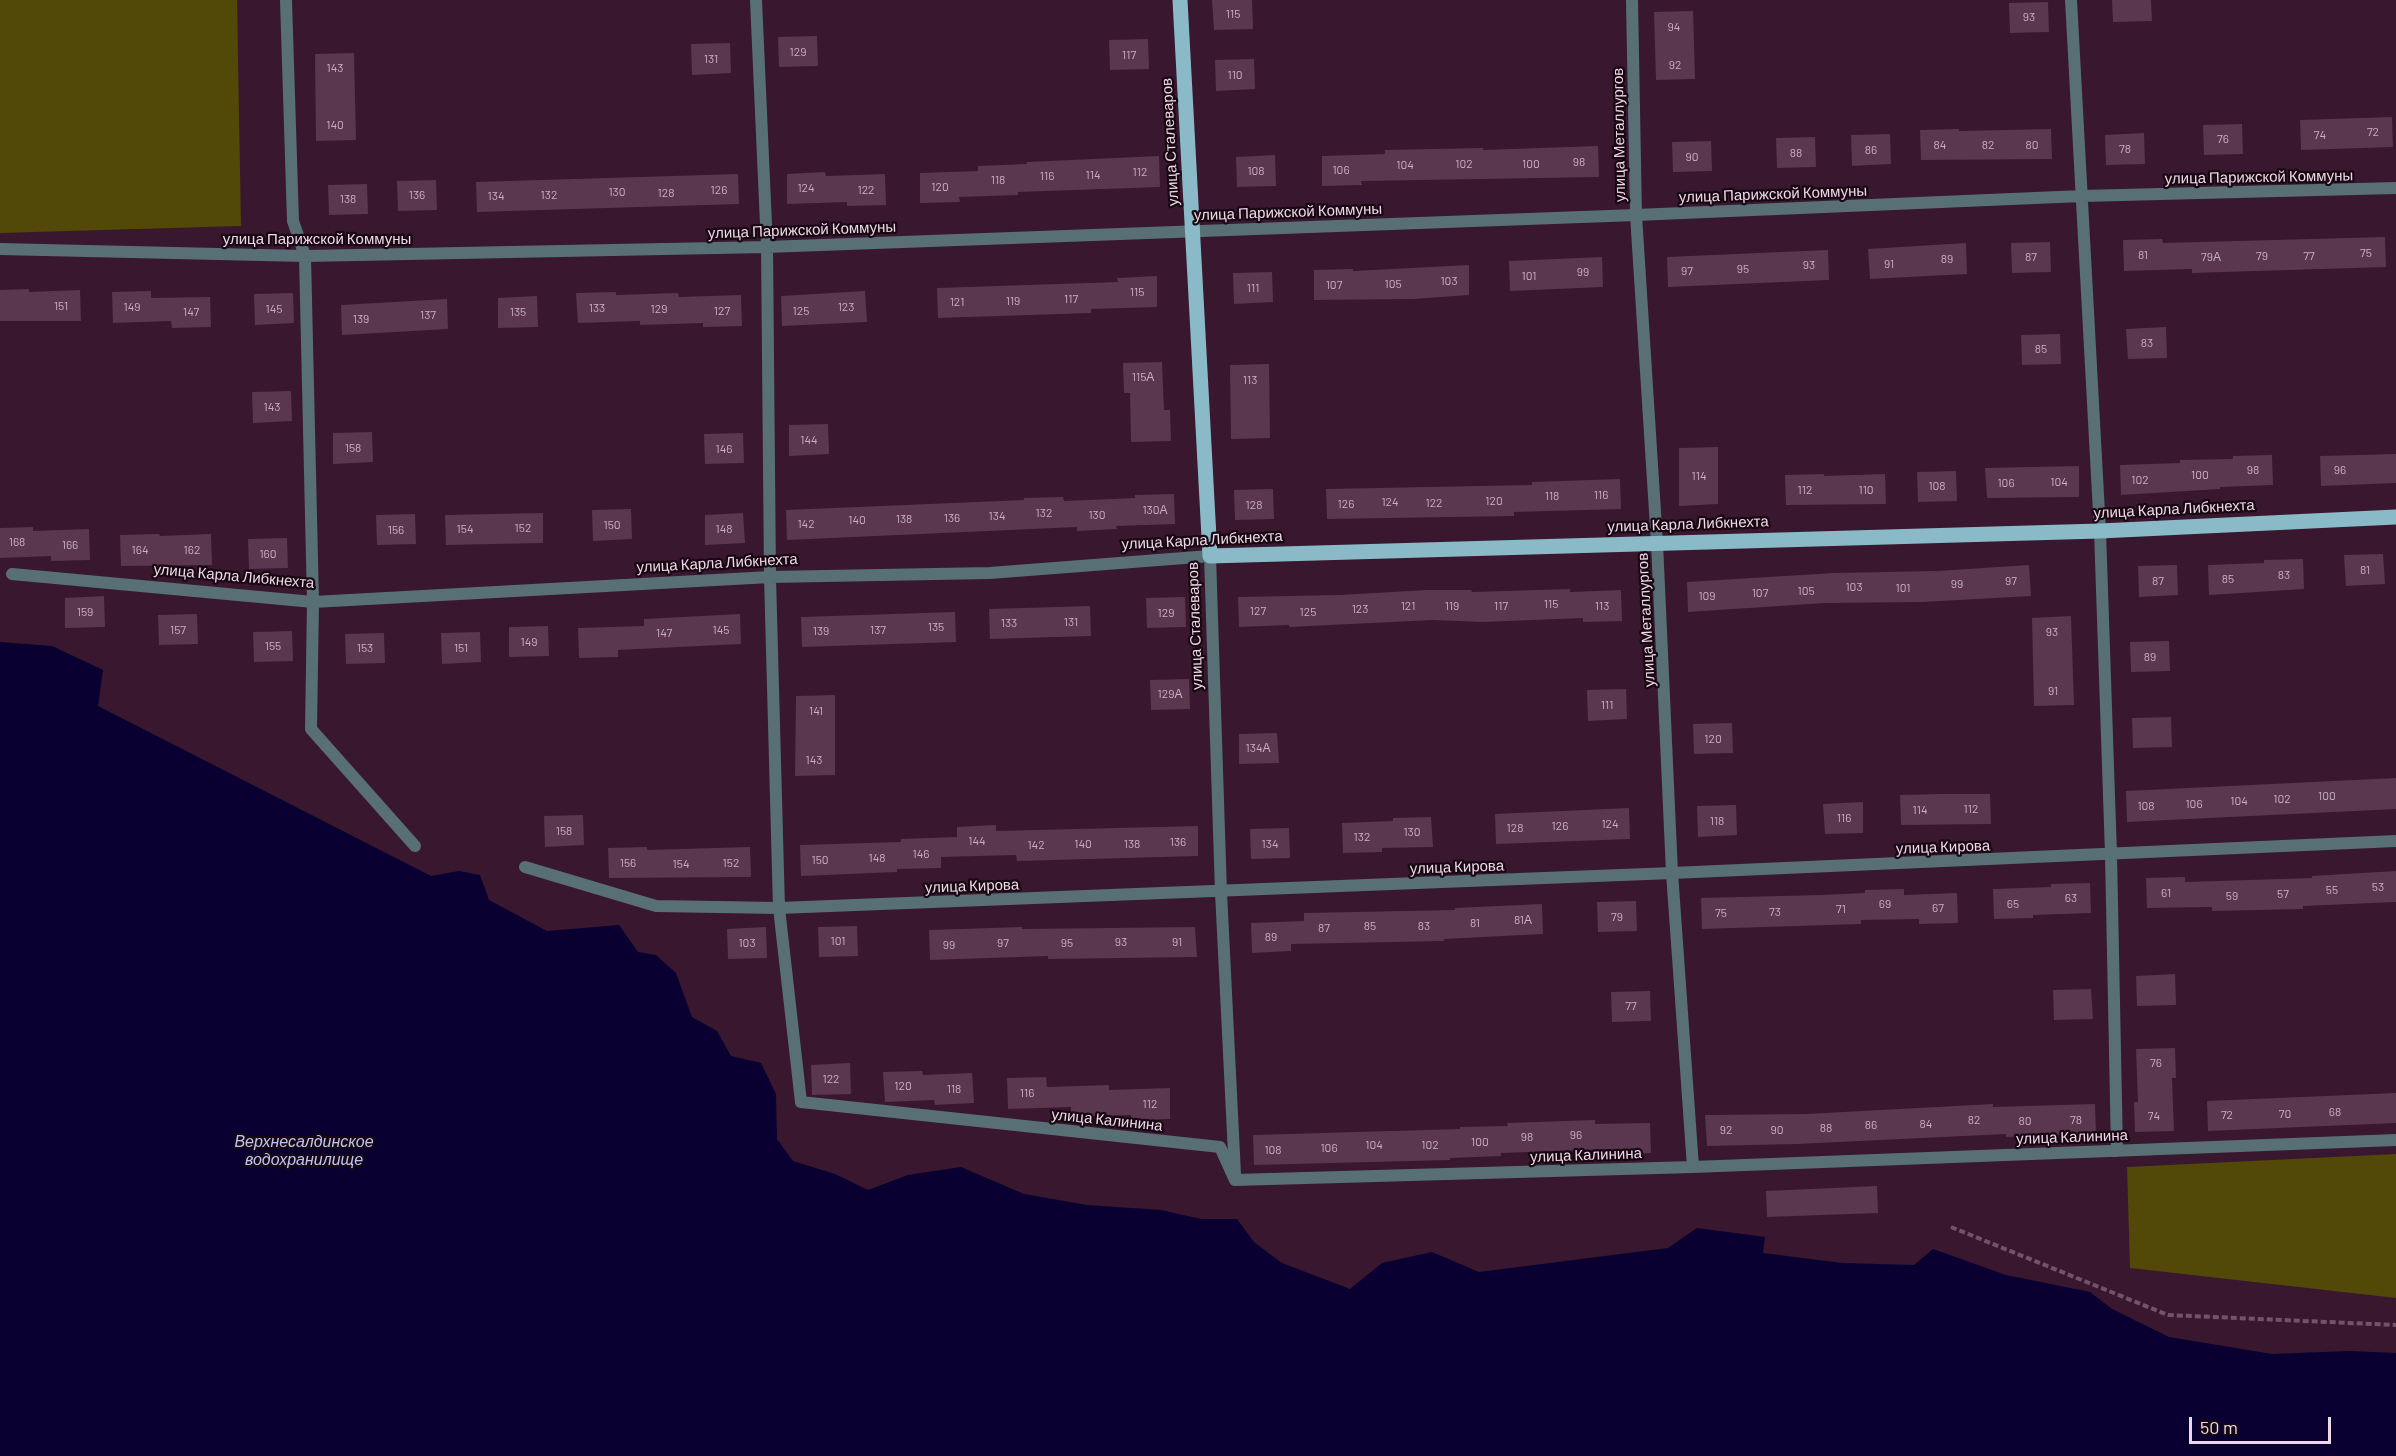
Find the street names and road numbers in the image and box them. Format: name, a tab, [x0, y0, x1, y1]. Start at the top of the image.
street label: улица Металлургов	[1609, 68, 1629, 202]
street label: улица Сталеваров	[1158, 78, 1182, 206]
street label: улица Парижской Коммуны	[2165, 166, 2353, 188]
street label: улица Парижской Коммуны	[1678, 182, 1868, 206]
street label: улица Парижской Коммуны	[1193, 200, 1383, 224]
street label: улица Парижской Коммуны	[707, 218, 897, 242]
street label: улица Парижской Коммуны	[223, 230, 411, 248]
street label: улица Карла Либкнехта	[2093, 496, 2255, 522]
street label: улица Карла Либкнехта	[1607, 512, 1769, 536]
street label: улица Карла Либкнехта	[1121, 527, 1283, 553]
street label: улица Карла Либкнехта	[636, 550, 798, 576]
street label: улица Металлургов	[1633, 552, 1659, 688]
street label: улица Карла Либкнехта	[153, 560, 315, 592]
street label: улица Сталеваров	[1184, 562, 1206, 690]
street label: улица Кирова	[1896, 836, 1990, 858]
street label: улица Кирова	[1410, 856, 1504, 878]
street label: улица Кирова	[925, 875, 1019, 897]
street label: улица Калинина	[1050, 1105, 1164, 1135]
street label: улица Калинина	[2016, 1126, 2128, 1148]
street label: улица Калинина	[1530, 1144, 1642, 1166]

